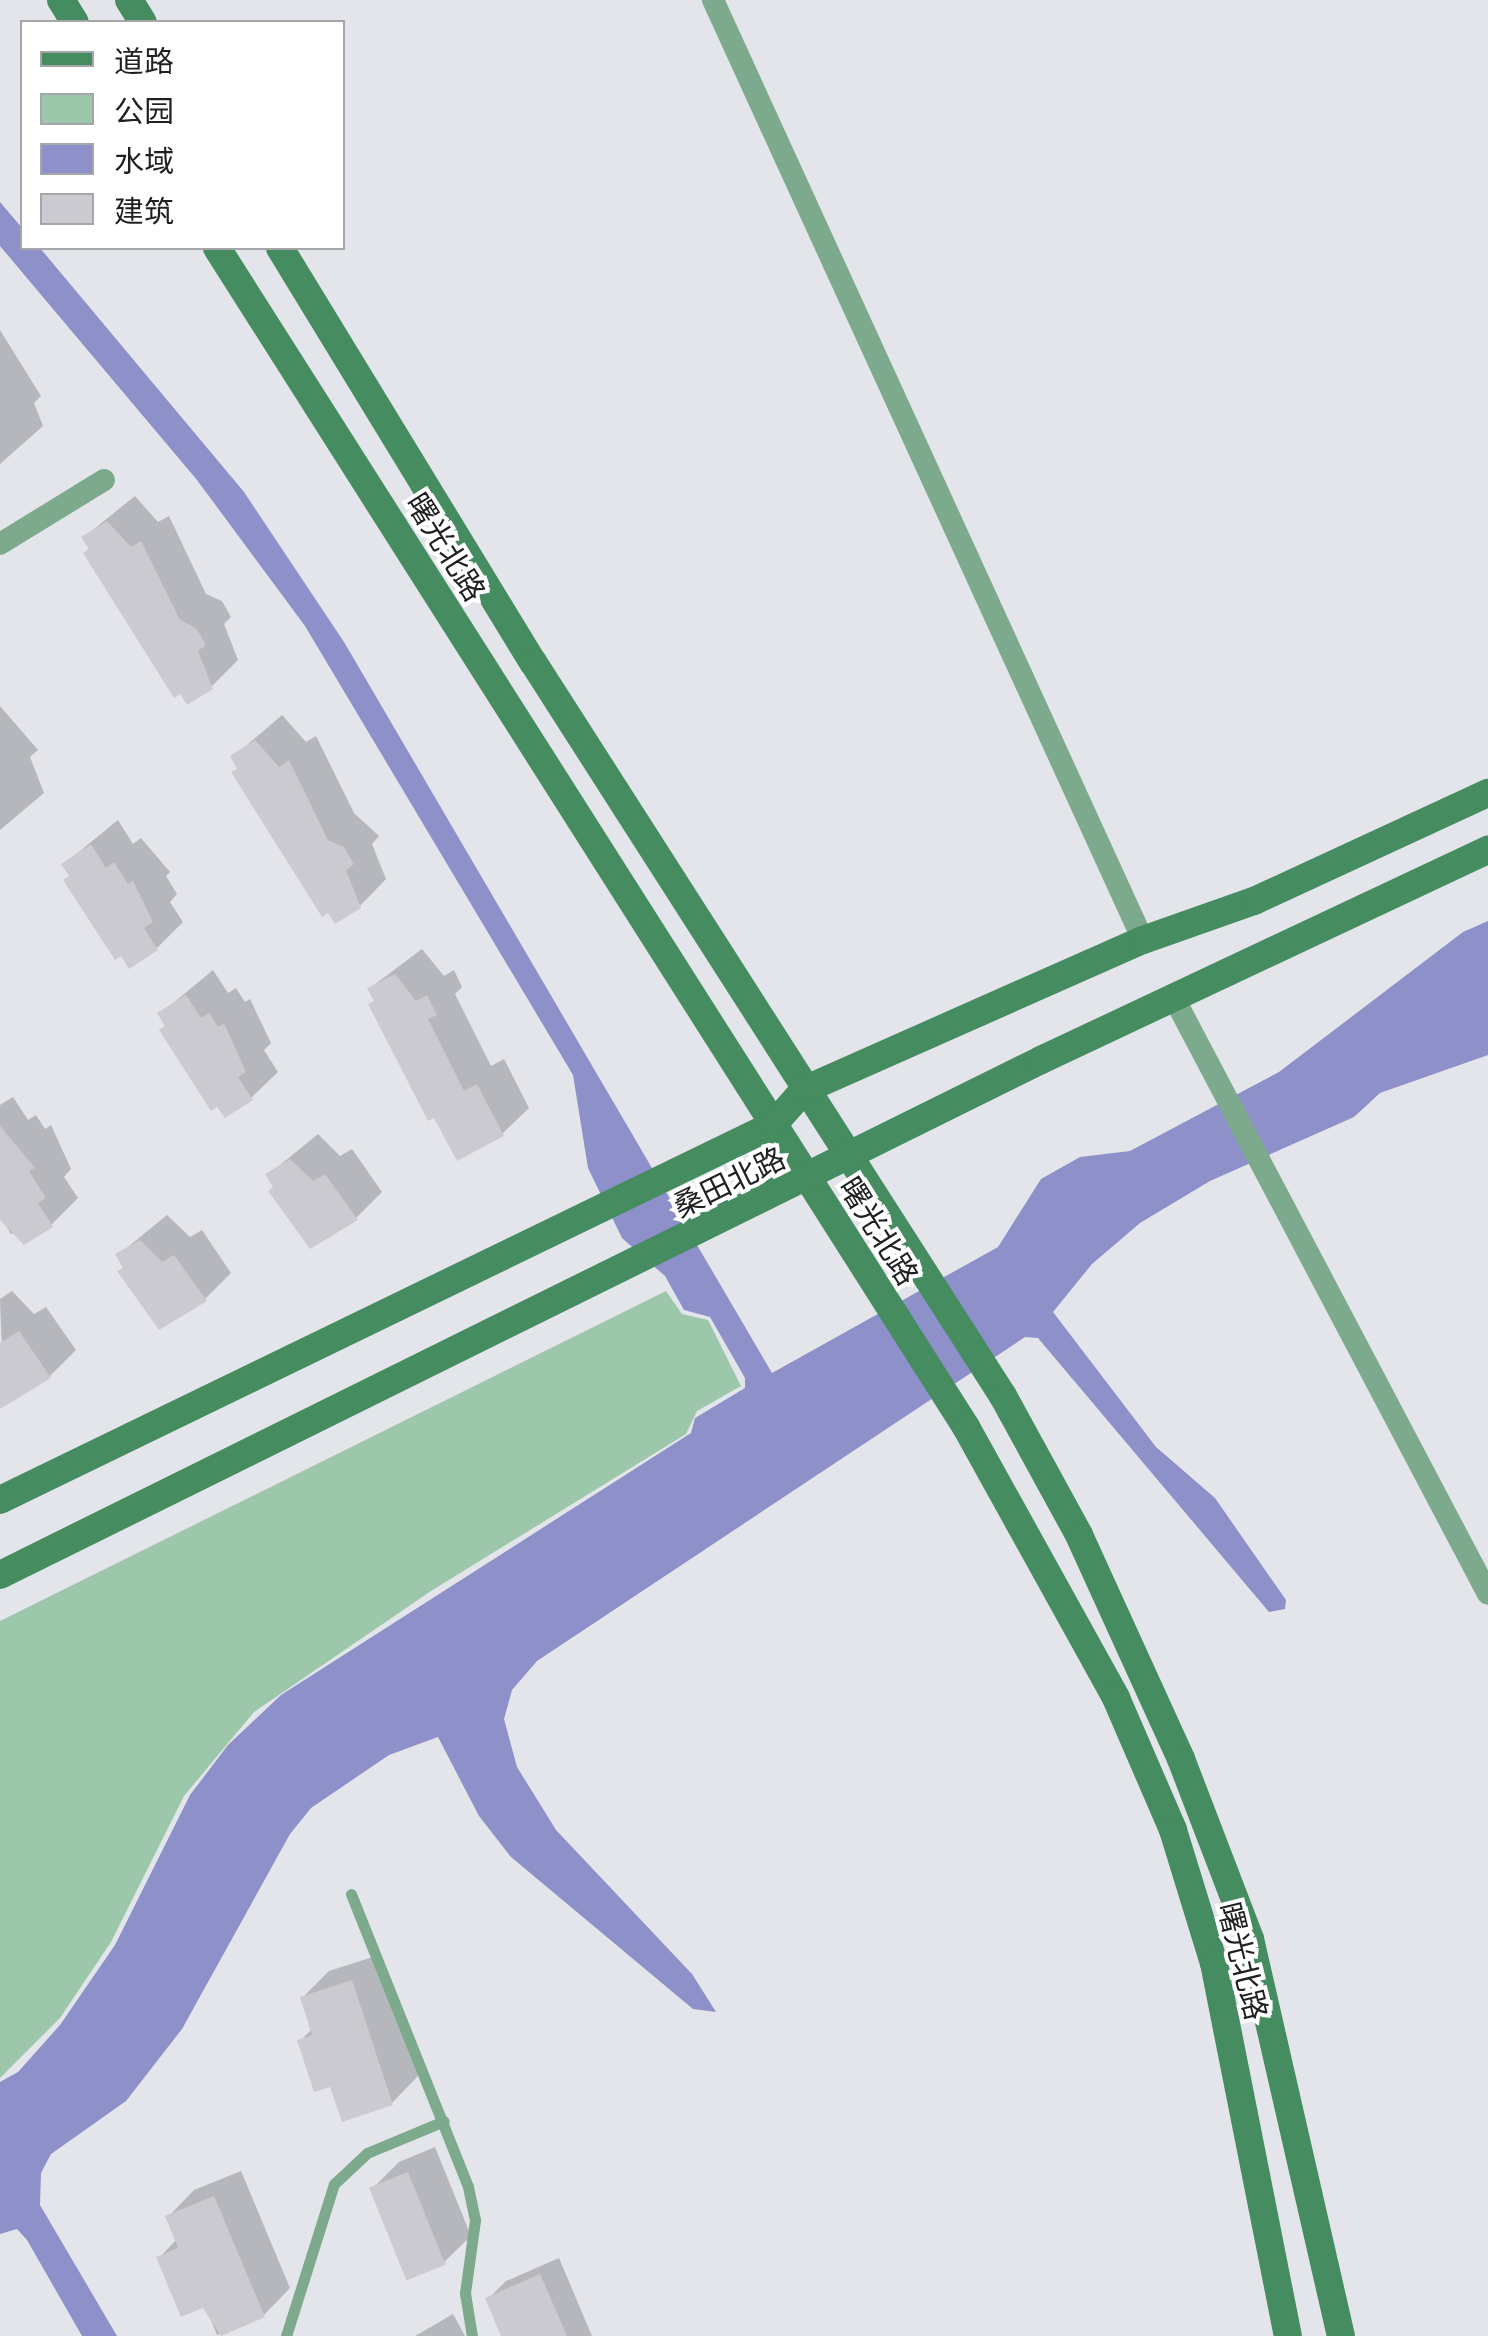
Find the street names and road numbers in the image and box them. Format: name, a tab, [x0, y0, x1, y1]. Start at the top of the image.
street label: 曙光北路	[399, 487, 493, 607]
street label: 桑田北路	[667, 1140, 791, 1224]
street label: 曙光北路	[832, 1171, 926, 1291]
street label: 曙光北路	[1211, 1898, 1275, 2024]

